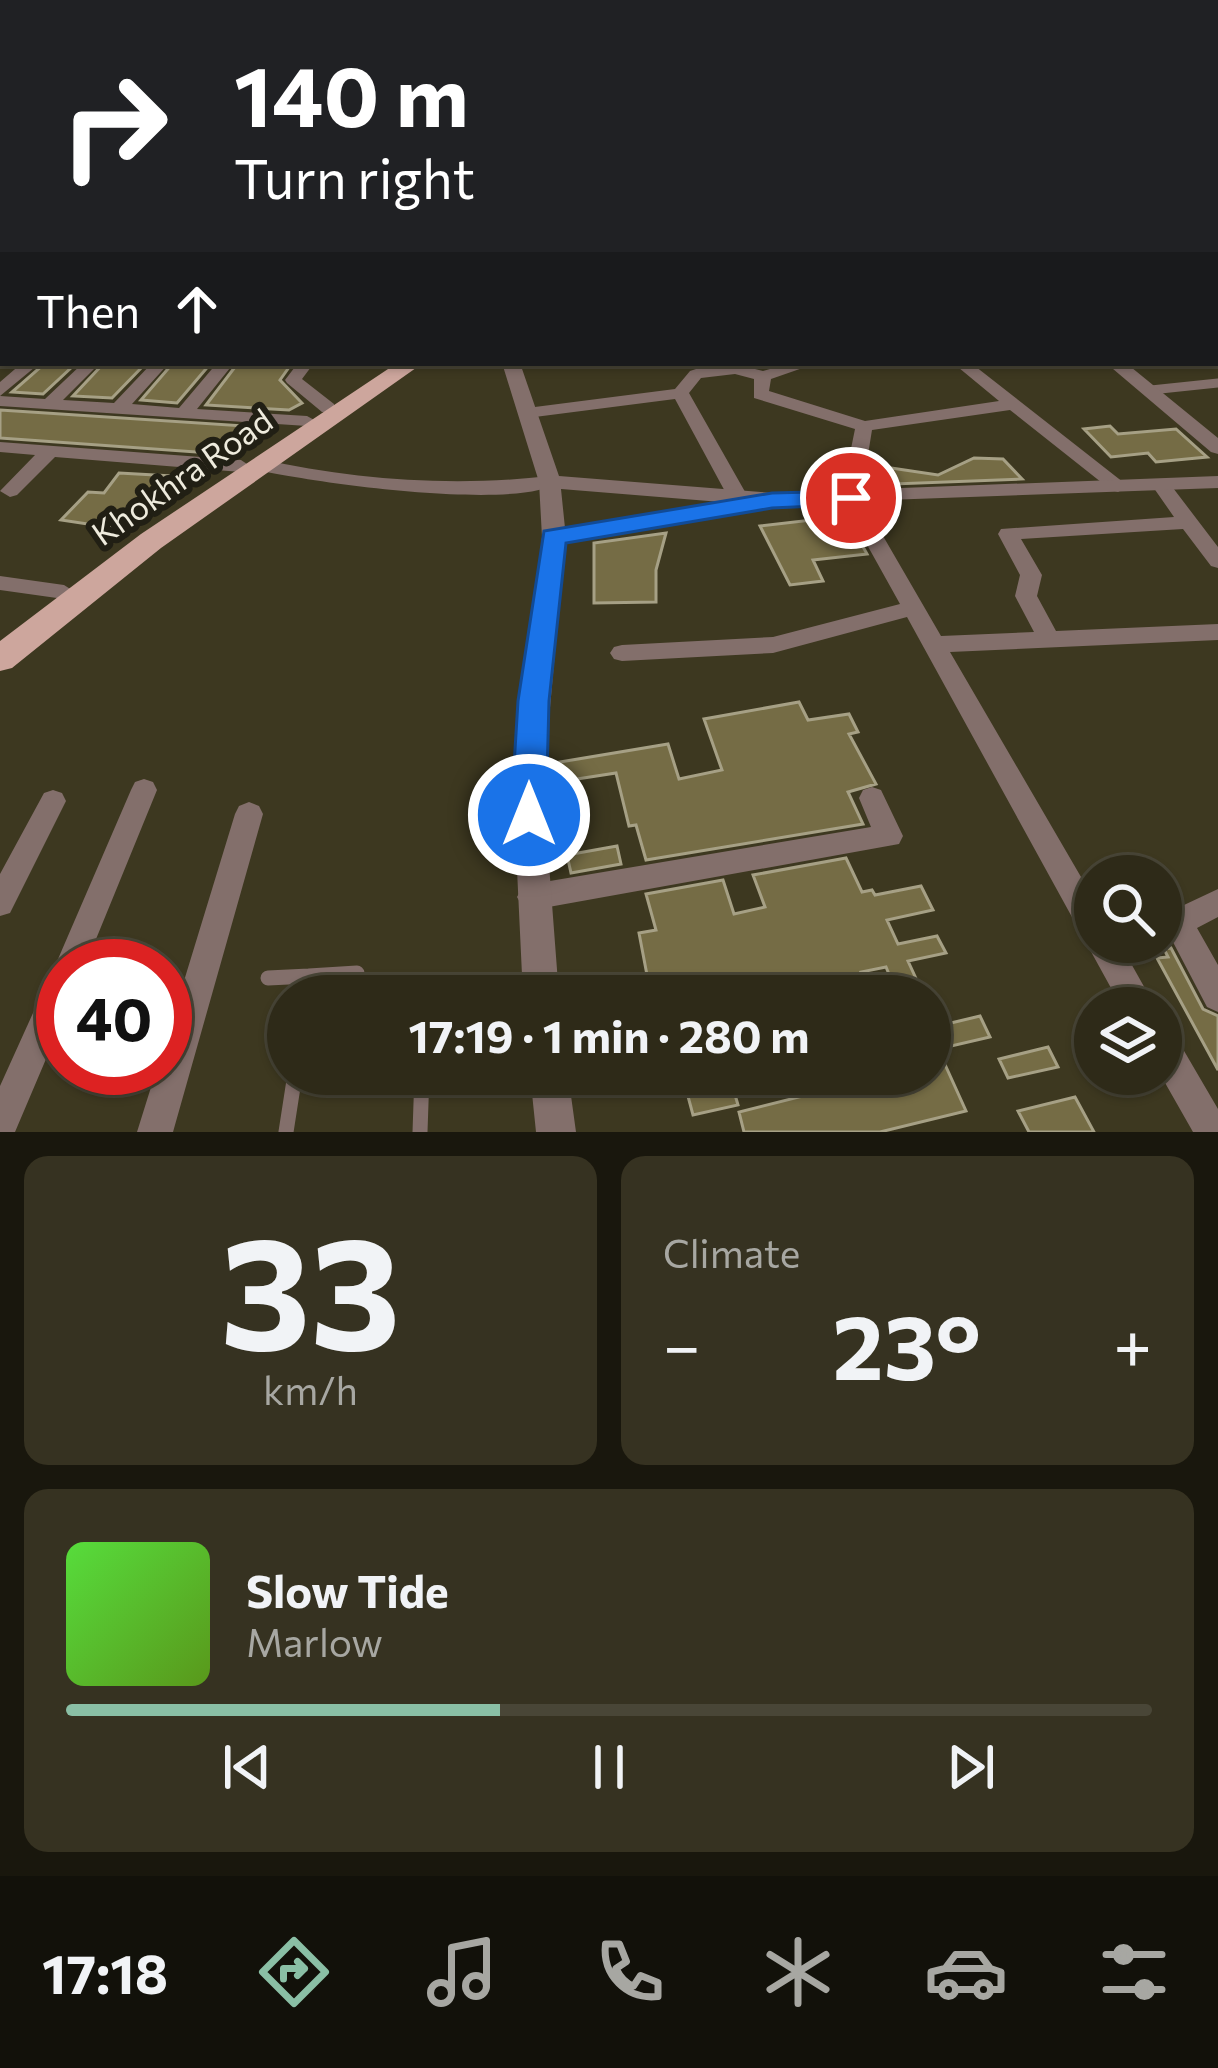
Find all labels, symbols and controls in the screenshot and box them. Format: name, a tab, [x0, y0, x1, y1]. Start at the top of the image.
text: 140 m	[234, 42, 469, 144]
icon: right	[36, 48, 192, 204]
text: Turn right	[234, 144, 475, 210]
icon: ahead	[164, 276, 230, 342]
text: Then	[36, 282, 140, 337]
street label: Khokhra Road	[83, 398, 279, 553]
pin	[800, 447, 902, 549]
icon: arrive	[818, 465, 884, 531]
position arrow	[466, 752, 592, 878]
map controls	[1074, 855, 1182, 1095]
button: search	[1074, 855, 1182, 963]
speed limit sign: 40	[36, 939, 192, 1095]
button: layers	[1074, 987, 1182, 1095]
text: 17:19 · 1 min · 280 m	[408, 1007, 810, 1062]
text: 33	[220, 1191, 401, 1382]
text: Climate	[663, 1228, 800, 1276]
text: 23°	[833, 1288, 981, 1399]
text: −	[663, 1303, 701, 1384]
text: +	[1113, 1303, 1152, 1384]
text: km/h	[263, 1365, 358, 1413]
text: Slow Tide	[246, 1562, 449, 1617]
text: Marlow	[246, 1617, 383, 1665]
icon: previous	[214, 1734, 280, 1800]
icon: pause	[576, 1734, 642, 1800]
icon: next	[938, 1734, 1004, 1800]
icon: directions	[252, 1930, 336, 2014]
icon: music	[420, 1930, 504, 2014]
icon: phone	[588, 1930, 672, 2014]
icon: climate	[756, 1930, 840, 2014]
icon: car	[924, 1930, 1008, 2014]
icon: filters	[1092, 1930, 1176, 2014]
text: 17:18	[42, 1939, 168, 2005]

